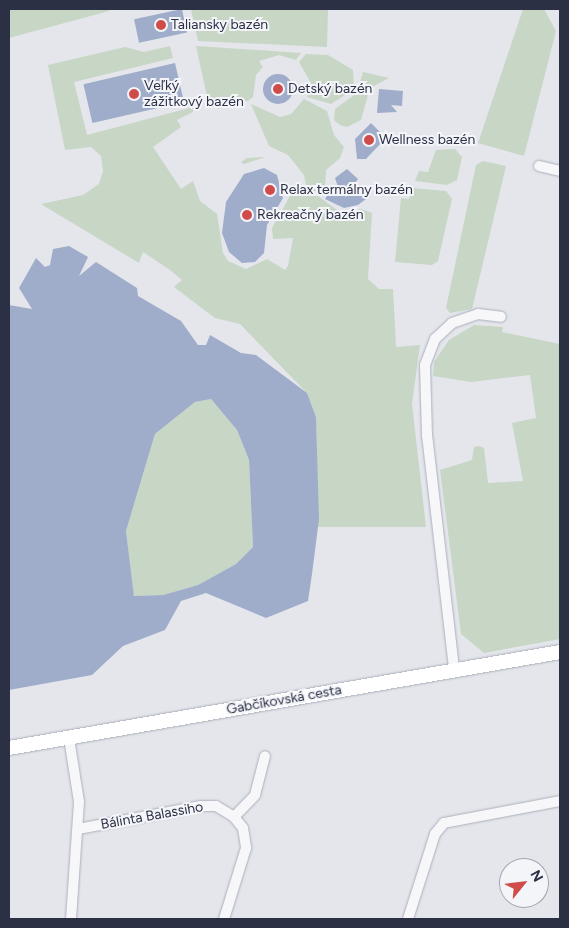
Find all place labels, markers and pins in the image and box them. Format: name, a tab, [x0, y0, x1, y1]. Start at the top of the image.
place label: Taliansky bazén	[171, 17, 268, 33]
marker: Taliansky bazén	[155, 19, 167, 31]
place label: Veľký zážitkový bazén	[144, 78, 244, 110]
place label: Detský bazén	[288, 81, 372, 97]
marker: Detský bazén	[272, 83, 284, 95]
marker: Veľký zážitkový bazén	[128, 88, 140, 100]
place label: Wellness bazén	[379, 132, 475, 148]
marker: Wellness bazén	[363, 134, 375, 146]
place label: Relax termálny bazén	[280, 182, 413, 198]
marker: Relax termálny bazén	[264, 184, 276, 196]
place label: Rekreačný bazén	[257, 207, 364, 223]
marker: Rekreačný bazén	[241, 209, 253, 221]

